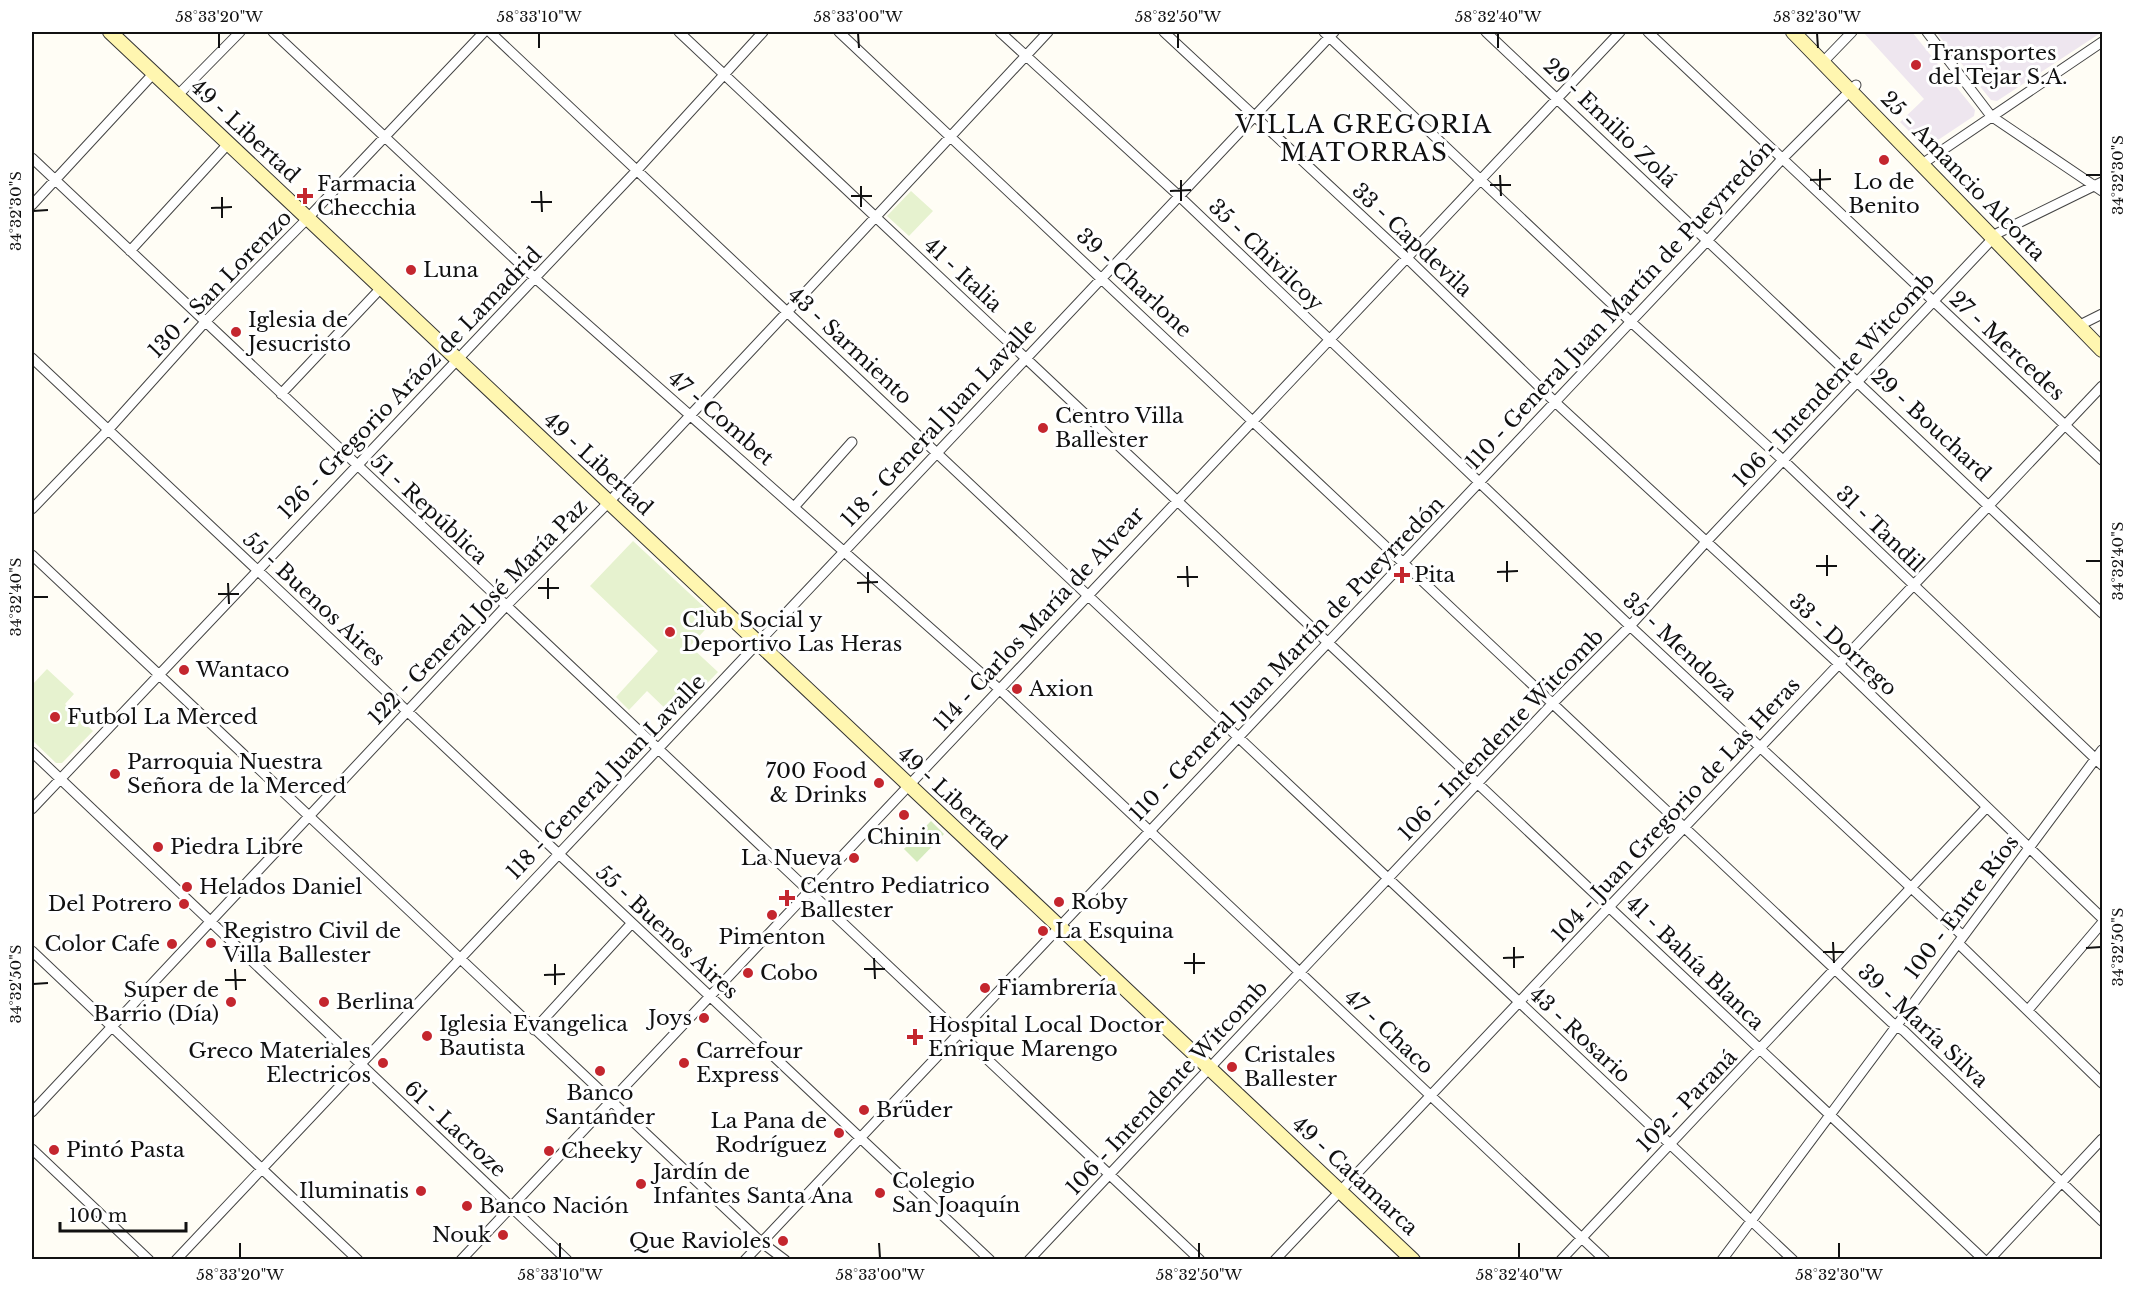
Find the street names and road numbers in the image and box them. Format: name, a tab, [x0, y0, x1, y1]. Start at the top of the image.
street label: 29 - Emilio Zolá	[1538, 53, 1682, 193]
street label: 49 - Libertad	[185, 74, 305, 188]
street label: 25 - Amancio Alcorta	[1875, 86, 2051, 266]
street label: 110 - General Juan Martín de Pueyrredón	[1460, 135, 1780, 475]
street label: 33 - Capdevila	[1347, 178, 1478, 303]
street label: 35 - Chivilcoy	[1203, 194, 1329, 317]
street label: 130 - San Lorenzo	[143, 205, 297, 363]
street label: 39 - Charlone	[1071, 223, 1197, 343]
street label: 41 - Italia	[919, 232, 1008, 318]
street label: 126 - Gregorio Aráoz de Lamadrid	[273, 242, 547, 524]
street label: 106 - Intendente Witcomb	[1728, 267, 1940, 493]
street label: 43 - Sarmiento	[783, 282, 917, 410]
street label: 27 - Mercedes	[1944, 286, 2070, 406]
street label: 118 - General Juan Lavalle	[836, 314, 1042, 532]
street label: 29 - Bouchard	[1866, 363, 1996, 487]
street label: 47 - Combet	[663, 365, 779, 471]
street label: 49 - Libertad	[538, 407, 658, 521]
street label: 51 - República	[365, 448, 493, 570]
street label: 31 - Tandil	[1831, 481, 1930, 578]
street label: 110 - General Juan Martín de Pueyrredón	[1124, 491, 1450, 827]
street label: 122 - General José María Paz	[363, 494, 593, 730]
street label: 114 - Carlos María de Alvear	[928, 502, 1150, 736]
street label: 55 - Buenos Aires	[237, 526, 391, 672]
street label: 35 - Mendoza	[1618, 587, 1743, 707]
street label: 33 - Dorrego	[1784, 588, 1902, 702]
street label: 106 - Intendente Witcomb	[1393, 624, 1609, 846]
street label: 118 - General Juan Lavalle	[501, 669, 711, 885]
street label: 104 - Juan Gregorio de Las Heras	[1546, 672, 1806, 948]
street label: 49 - Libertad	[892, 741, 1012, 855]
street label: 100 - Entre Ríos	[1899, 830, 2025, 984]
street label: 55 - Buenos Aires	[590, 859, 744, 1005]
street label: 41 - Bahía Blanca	[1620, 890, 1770, 1036]
street label: 39 - María Silva	[1852, 959, 1994, 1093]
street label: 106 - Intendente Witcomb	[1061, 975, 1273, 1201]
street label: 43 - Rosario	[1524, 981, 1636, 1089]
street label: 47 - Chaco	[1339, 984, 1439, 1080]
street label: 102 - Paraná	[1632, 1044, 1743, 1158]
street label: 61 - Lacroze	[399, 1075, 511, 1183]
street label: 49 - Catamarca	[1287, 1111, 1424, 1241]

